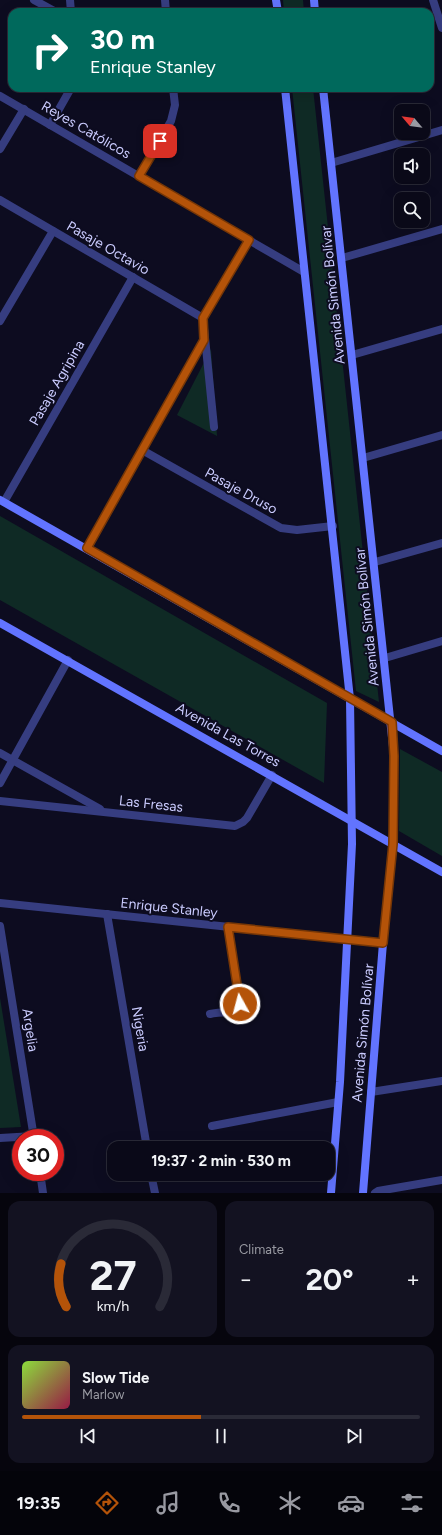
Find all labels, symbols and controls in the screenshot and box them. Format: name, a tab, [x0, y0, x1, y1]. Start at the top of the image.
text: 30 m	[90, 22, 155, 56]
icon: right	[24, 24, 76, 76]
text: Enrique Stanley	[90, 56, 216, 78]
street label: Reyes Católicos	[38, 98, 134, 162]
north arrow	[394, 104, 430, 140]
map controls	[394, 104, 430, 228]
pin	[143, 124, 177, 158]
icon: arrive	[149, 130, 171, 152]
button: sound	[394, 148, 430, 184]
button: search	[394, 192, 430, 228]
street label: Pasaje Octavio	[63, 217, 153, 279]
street label: Avenida Simón Bolívar	[317, 225, 349, 365]
street label: Pasaje Agripina	[26, 337, 88, 429]
street label: Pasaje Druso	[202, 464, 280, 518]
street label: Avenida Simón Bolívar	[351, 547, 383, 687]
street label: Avenida Las Torres	[173, 699, 283, 771]
street label: Las Fresas	[118, 792, 184, 816]
street label: Enrique Stanley	[119, 894, 219, 922]
street label: Avenida Simón Bolívar	[348, 963, 378, 1103]
position arrow	[219, 983, 261, 1025]
street label: Nigeria	[128, 1005, 152, 1053]
street label: Argelia	[18, 1007, 42, 1053]
speed limit sign: 30	[12, 1129, 64, 1181]
text: 19:37 · 2 min · 530 m	[151, 1152, 291, 1170]
text: Climate	[239, 1242, 284, 1257]
text: 27	[89, 1250, 136, 1300]
text: 20°	[305, 1261, 354, 1298]
text: −	[239, 1266, 253, 1293]
text: +	[406, 1266, 420, 1293]
text: km/h	[96, 1297, 129, 1315]
text: Slow Tide	[82, 1369, 149, 1387]
text: Marlow	[82, 1387, 124, 1402]
icon: previous	[77, 1425, 99, 1447]
icon: pause	[210, 1425, 232, 1447]
icon: next	[343, 1425, 365, 1447]
icon: directions	[93, 1489, 121, 1517]
icon: music	[154, 1489, 182, 1517]
icon: phone	[215, 1489, 243, 1517]
icon: climate	[276, 1489, 304, 1517]
icon: car	[337, 1489, 365, 1517]
icon: filters	[398, 1489, 426, 1517]
text: 19:35	[16, 1492, 60, 1514]

